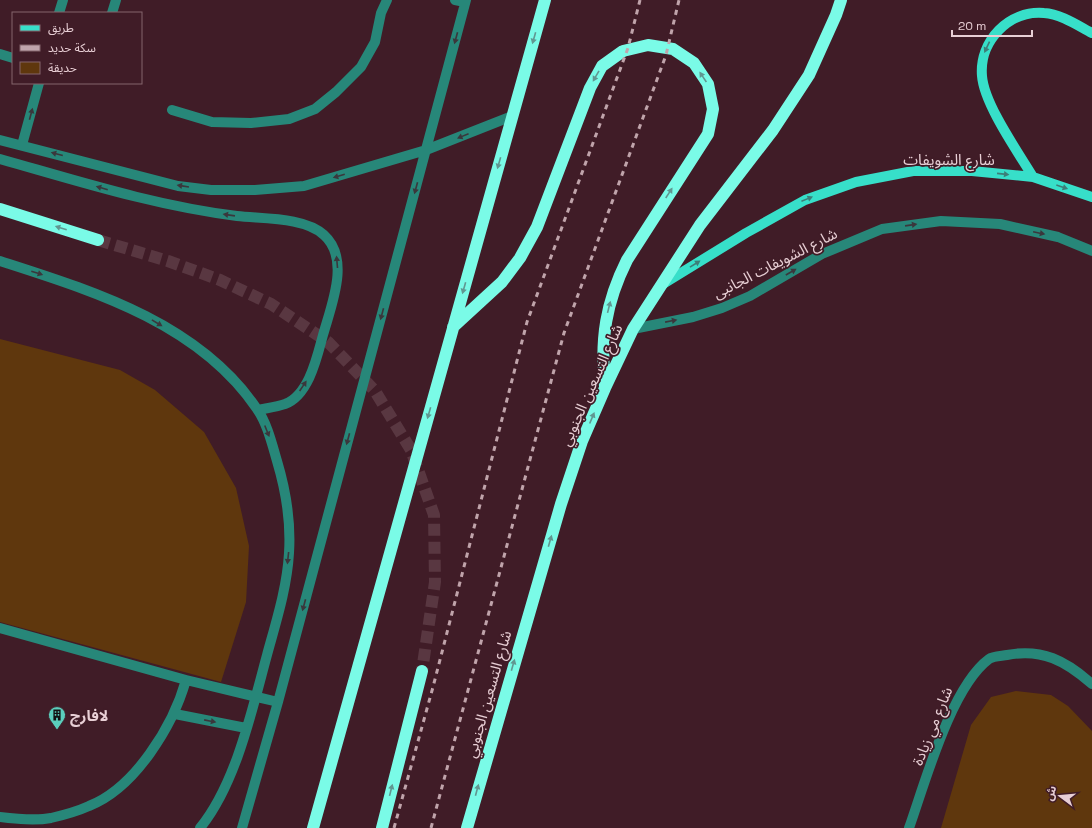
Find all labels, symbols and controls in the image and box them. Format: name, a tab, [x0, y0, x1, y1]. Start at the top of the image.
legend	[12, 12, 142, 84]
scale bar	[952, 12, 1032, 38]
text: 20 m	[958, 18, 986, 34]
text: طريق	[48, 20, 74, 36]
one-way arrow	[453, 32, 459, 44]
one-way arrow	[531, 32, 537, 44]
text: سكة حديد	[48, 40, 96, 56]
one-way arrow	[984, 42, 990, 53]
text: حديقة	[48, 60, 77, 76]
one-way arrow	[593, 70, 600, 82]
one-way arrow	[699, 72, 707, 82]
one-way arrow	[28, 108, 34, 120]
one-way arrow	[456, 133, 468, 139]
street label: شارع الشويفات	[903, 150, 995, 172]
one-way arrow	[51, 151, 64, 157]
one-way arrow	[496, 157, 502, 169]
one-way arrow	[997, 171, 1009, 177]
one-way arrow	[333, 173, 345, 179]
one-way arrow	[412, 182, 418, 194]
one-way arrow	[177, 183, 189, 189]
one-way arrow	[1057, 184, 1069, 190]
one-way arrow	[96, 185, 108, 191]
one-way arrow	[666, 187, 673, 199]
one-way arrow	[802, 196, 814, 202]
one-way arrow	[223, 212, 235, 218]
one-way arrow	[905, 222, 917, 228]
street label: شارع الشويفات الجانبى	[710, 223, 842, 305]
one-way arrow	[54, 225, 66, 231]
one-way arrow	[1033, 230, 1045, 236]
one-way arrow	[333, 256, 340, 268]
one-way arrow	[689, 261, 701, 268]
one-way arrow	[786, 268, 796, 276]
one-way arrow	[31, 270, 43, 276]
one-way arrow	[461, 282, 467, 294]
one-way arrow	[606, 301, 612, 313]
one-way arrow	[379, 308, 385, 320]
one-way arrow	[665, 318, 678, 324]
one-way arrow	[151, 319, 163, 326]
street label: شارع التسعين الجنوبي	[556, 321, 629, 450]
one-way arrow	[299, 381, 307, 391]
one-way arrow	[426, 407, 432, 419]
one-way arrow	[589, 412, 595, 423]
one-way arrow	[264, 426, 270, 438]
one-way arrow	[345, 433, 351, 445]
one-way arrow	[547, 534, 553, 546]
one-way arrow	[285, 552, 292, 564]
one-way arrow	[300, 599, 306, 612]
street label: شارع التسعين الجنوبي	[461, 628, 518, 761]
one-way arrow	[510, 659, 516, 671]
street label: شارع مي زيادة	[908, 684, 959, 769]
building icon: لافارﭺ	[47, 705, 67, 730]
place label: لافارﭺ	[70, 706, 108, 727]
one-way arrow	[204, 718, 216, 724]
north arrow	[1040, 776, 1080, 816]
one-way arrow	[389, 784, 395, 796]
one-way arrow	[474, 784, 480, 796]
text: ش	[1042, 784, 1059, 802]

